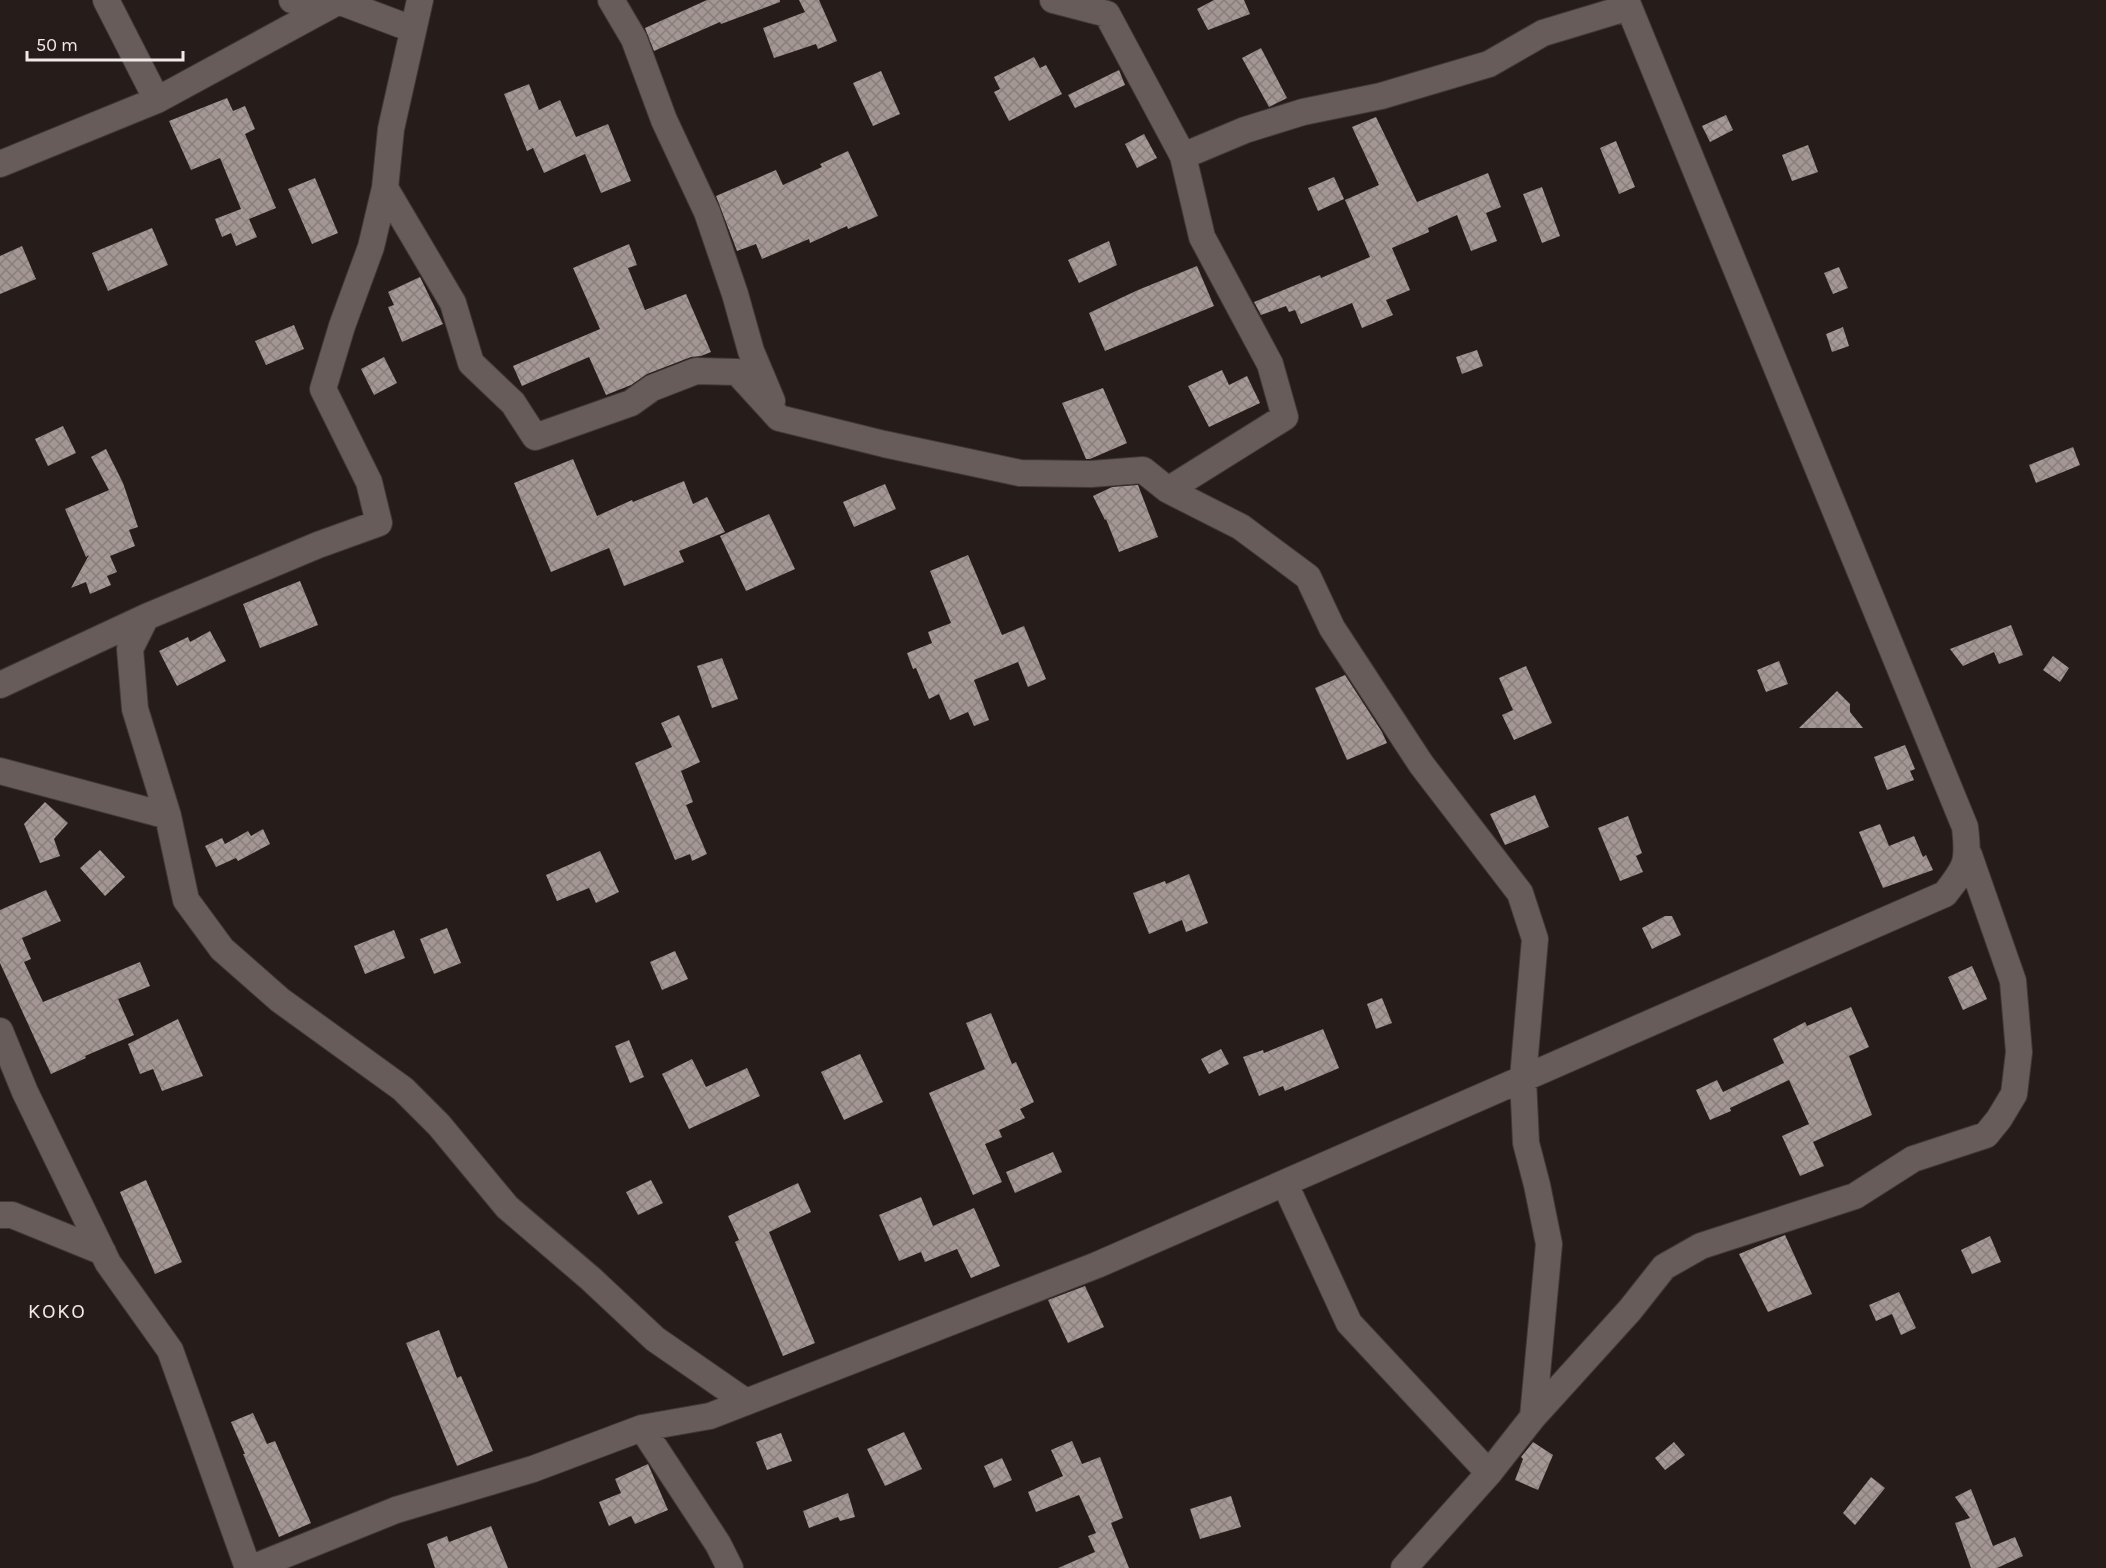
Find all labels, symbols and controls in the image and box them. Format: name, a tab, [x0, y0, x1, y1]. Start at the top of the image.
scale bar	[27, 24, 183, 62]
text: 50 m	[36, 34, 78, 56]
district label: KOKO	[28, 1299, 86, 1323]

